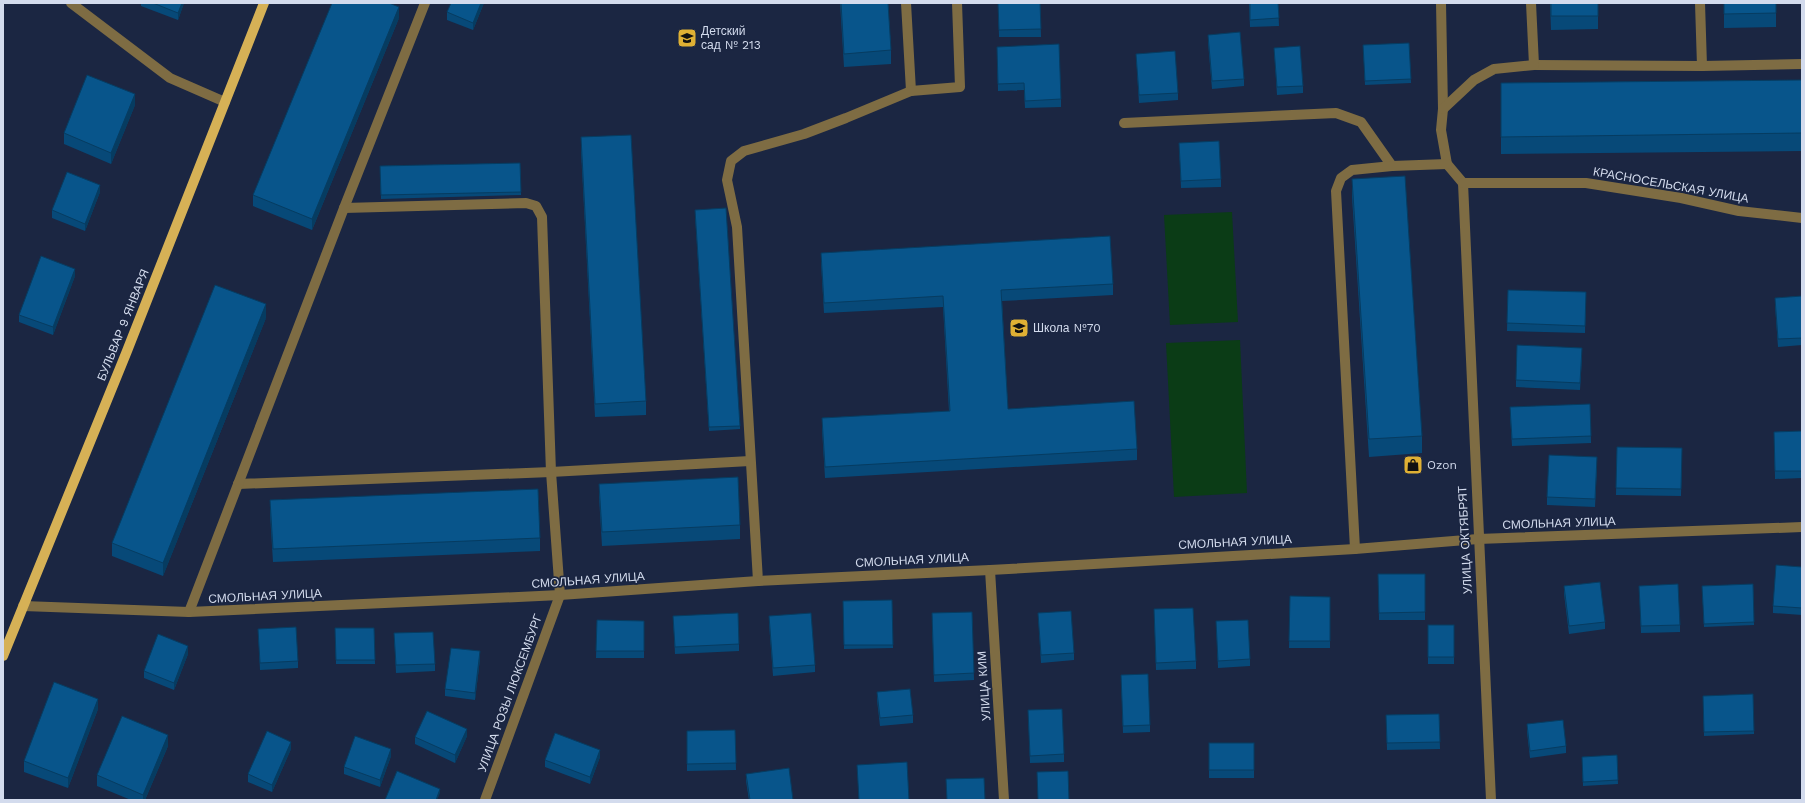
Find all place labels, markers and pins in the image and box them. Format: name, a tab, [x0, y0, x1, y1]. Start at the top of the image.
place label: Детский сад № 213	[701, 24, 761, 52]
school or university icon: Детский сад № 213	[676, 27, 698, 49]
school or university icon: Школа №70	[1008, 317, 1030, 339]
place label: Школа №70	[1033, 321, 1101, 335]
shop icon: Ozon	[1402, 454, 1424, 476]
place label: Ozon	[1427, 458, 1457, 472]

